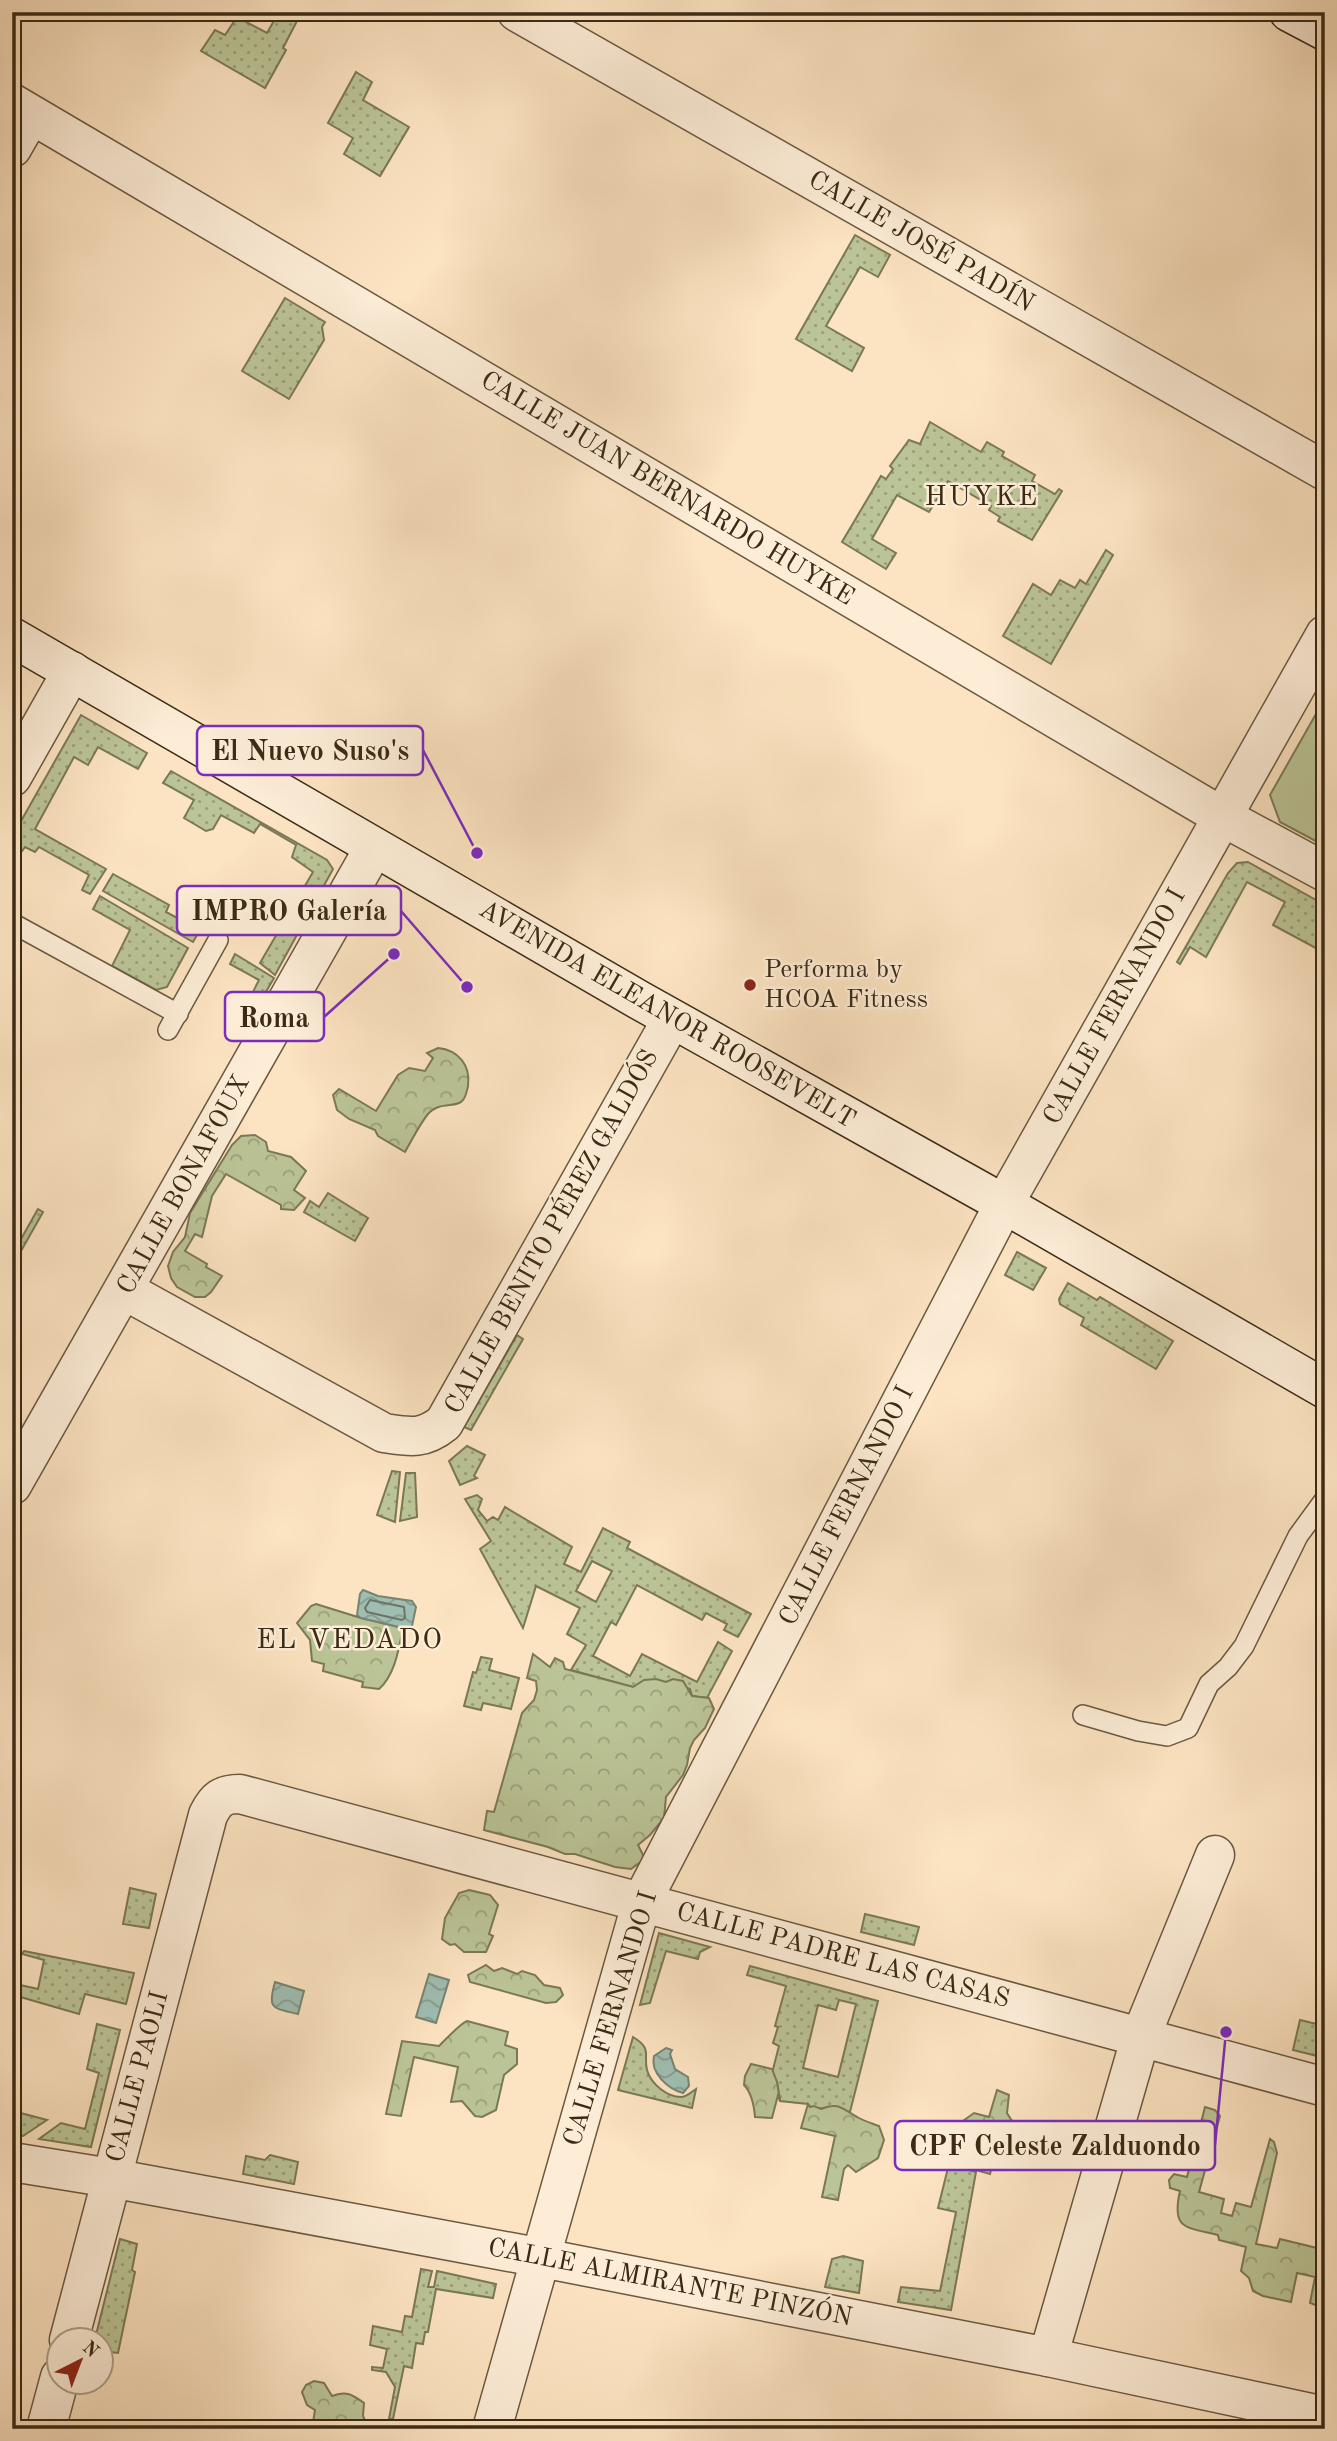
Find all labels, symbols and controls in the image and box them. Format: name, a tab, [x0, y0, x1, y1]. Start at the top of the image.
street label: CALLE JOSÉ PADÍN	[804, 163, 1040, 317]
street label: CALLE JUAN BERNARDO HUYKE	[476, 367, 858, 611]
district label: HUYKE	[925, 484, 1039, 512]
callout: El Nuevo Suso's	[197, 726, 423, 775]
text: El Nuevo Suso's	[211, 739, 409, 767]
street label: CALLE FERNANDO I	[1039, 885, 1191, 1129]
callout: IMPRO Galería	[177, 886, 401, 935]
street label: AVENIDA ELEANOR ROOSEVELT	[474, 896, 860, 1134]
text: IMPRO Galería	[191, 899, 387, 927]
place label: Performa by HCOA Fitness	[764, 957, 928, 1013]
marker: Performa by HCOA Fitness	[742, 977, 758, 993]
callout: Roma	[225, 992, 324, 1041]
text: Roma	[238, 1006, 310, 1034]
street label: CALLE BENITO PÉREZ GALDÓS	[436, 1043, 663, 1419]
street label: CALLE BONAFOUX	[113, 1071, 255, 1299]
street label: CALLE FERNANDO I	[775, 1382, 919, 1630]
district label: EL VEDADO	[256, 1627, 444, 1655]
street label: CALLE FERNANDO I	[560, 1888, 662, 2150]
street label: CALLE PADRE LAS CASAS	[674, 1899, 1012, 2013]
street label: CALLE PAOLI	[103, 1988, 173, 2166]
callout: CPF Celeste Zalduondo	[895, 2121, 1215, 2170]
text: CPF Celeste Zalduondo	[909, 2134, 1201, 2162]
street label: CALLE ALMIRANTE PINZÓN	[486, 2230, 855, 2331]
north arrow	[46, 2326, 116, 2396]
text: N	[78, 2338, 102, 2362]

